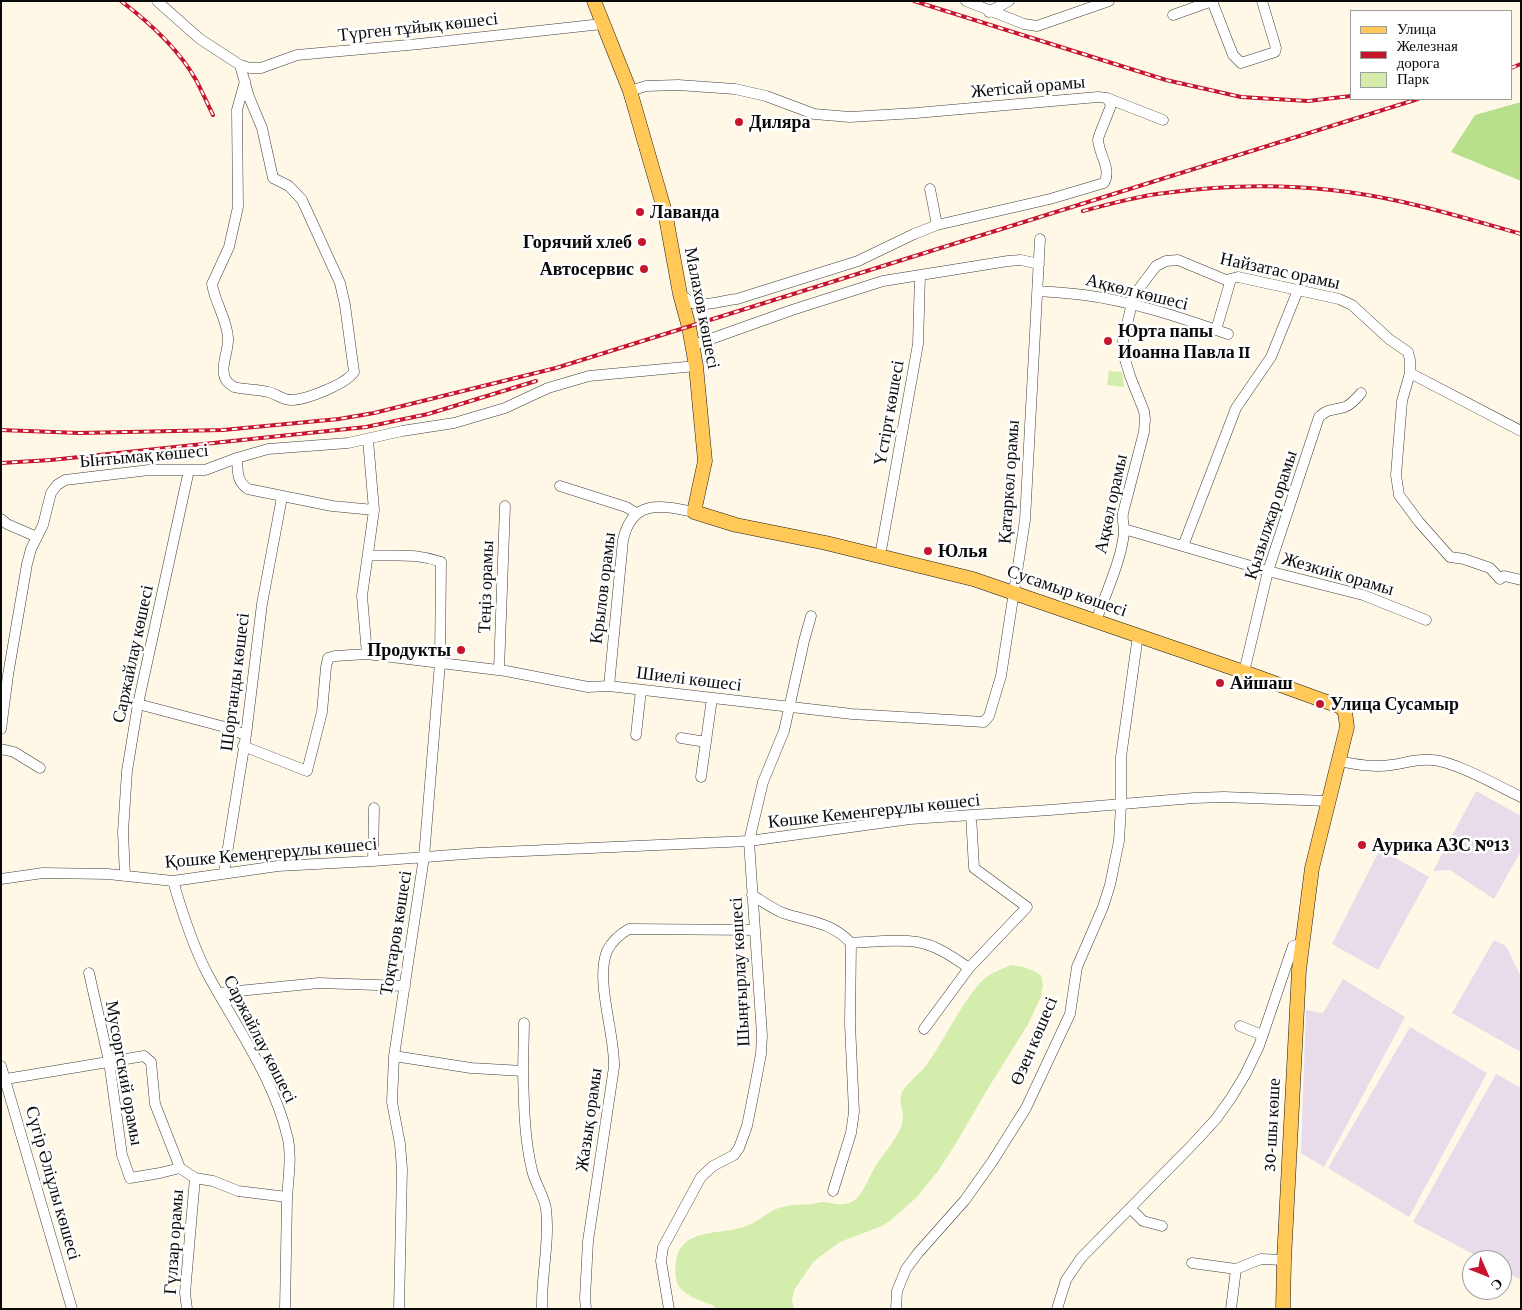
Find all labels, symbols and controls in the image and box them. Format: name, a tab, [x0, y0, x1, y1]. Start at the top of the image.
street label: Түрген тұйық көшесі	[337, 8, 499, 46]
legend	[1350, 10, 1512, 100]
text: Улица	[1397, 21, 1436, 37]
text: Железная дорога	[1397, 38, 1458, 71]
street label: Жетісай орамы	[970, 71, 1086, 103]
text: Парк	[1397, 71, 1429, 87]
place label: Диляра	[749, 111, 811, 133]
marker: Диляра	[733, 116, 745, 128]
place label: Лаванда	[650, 201, 720, 223]
marker: Лаванда	[634, 206, 646, 218]
place label: Горячий хлеб	[523, 231, 632, 253]
marker: Горячий хлеб	[636, 236, 648, 248]
street label: Малахов көшесі	[680, 245, 724, 371]
street label: Найзатас орамы	[1218, 248, 1342, 294]
place label: Автосервис	[540, 258, 634, 280]
marker: Автосервис	[638, 263, 650, 275]
street label: Ақкөл көшесі	[1084, 269, 1190, 315]
place label: Юрта папы Иоанна Павла II	[1118, 320, 1250, 362]
marker: Юрта папы Иоанна Павла II	[1102, 335, 1114, 347]
street label: Үстірт көшесі	[869, 358, 909, 468]
street label: Қатаркөл орамы	[994, 419, 1024, 545]
street label: Ынтымақ көшесі	[78, 440, 210, 472]
street label: Қызылжар орамы	[1240, 448, 1302, 582]
street label: Ақкөл орамы	[1090, 452, 1132, 556]
street label: Крылов орамы	[585, 531, 621, 645]
street label: Теңіз орамы	[474, 540, 498, 634]
place label: Юлья	[938, 540, 987, 562]
marker: Юлья	[922, 545, 934, 557]
street label: Жезкиік орамы	[1280, 548, 1396, 600]
street label: Сусамыр көшесі	[1004, 560, 1130, 622]
street label: Саржайлау көшесі	[108, 583, 158, 725]
street label: Шортанды көшесі	[216, 612, 254, 752]
place label: Продукты	[367, 639, 451, 661]
marker: Продукты	[455, 644, 467, 656]
street label: Шиелі көшесі	[635, 662, 743, 696]
place label: Айшаш	[1230, 672, 1293, 694]
marker: Айшаш	[1214, 677, 1226, 689]
place label: Улица Сусамыр	[1330, 693, 1459, 715]
marker: Улица Сусамыр	[1314, 698, 1326, 710]
street label: Көшке Кеменгерұлы көшесі	[767, 789, 981, 833]
street label: Қошке Кемеңгерұлы көшесі	[164, 833, 378, 873]
place label: Аурика АЗС №13	[1372, 834, 1510, 856]
marker: Аурика АЗС №13	[1356, 839, 1368, 851]
street label: Тоқтаров көшесі	[375, 869, 417, 997]
street label: Шыңғырлау көшесі	[725, 897, 755, 1047]
street label: Саржайлау көшесі	[218, 971, 302, 1107]
street label: Өзен көшесі	[1006, 993, 1062, 1089]
street label: Мусоргский орамы	[101, 999, 147, 1147]
street label: Жазық орамы	[571, 1067, 607, 1173]
street label: 30-шы көше	[1259, 1077, 1285, 1173]
street label: Сүгір Әліұлы көшесі	[21, 1103, 85, 1263]
street label: Гүлзар орамы	[160, 1189, 188, 1295]
north arrow	[1462, 1250, 1512, 1300]
text: С	[1488, 1276, 1506, 1294]

